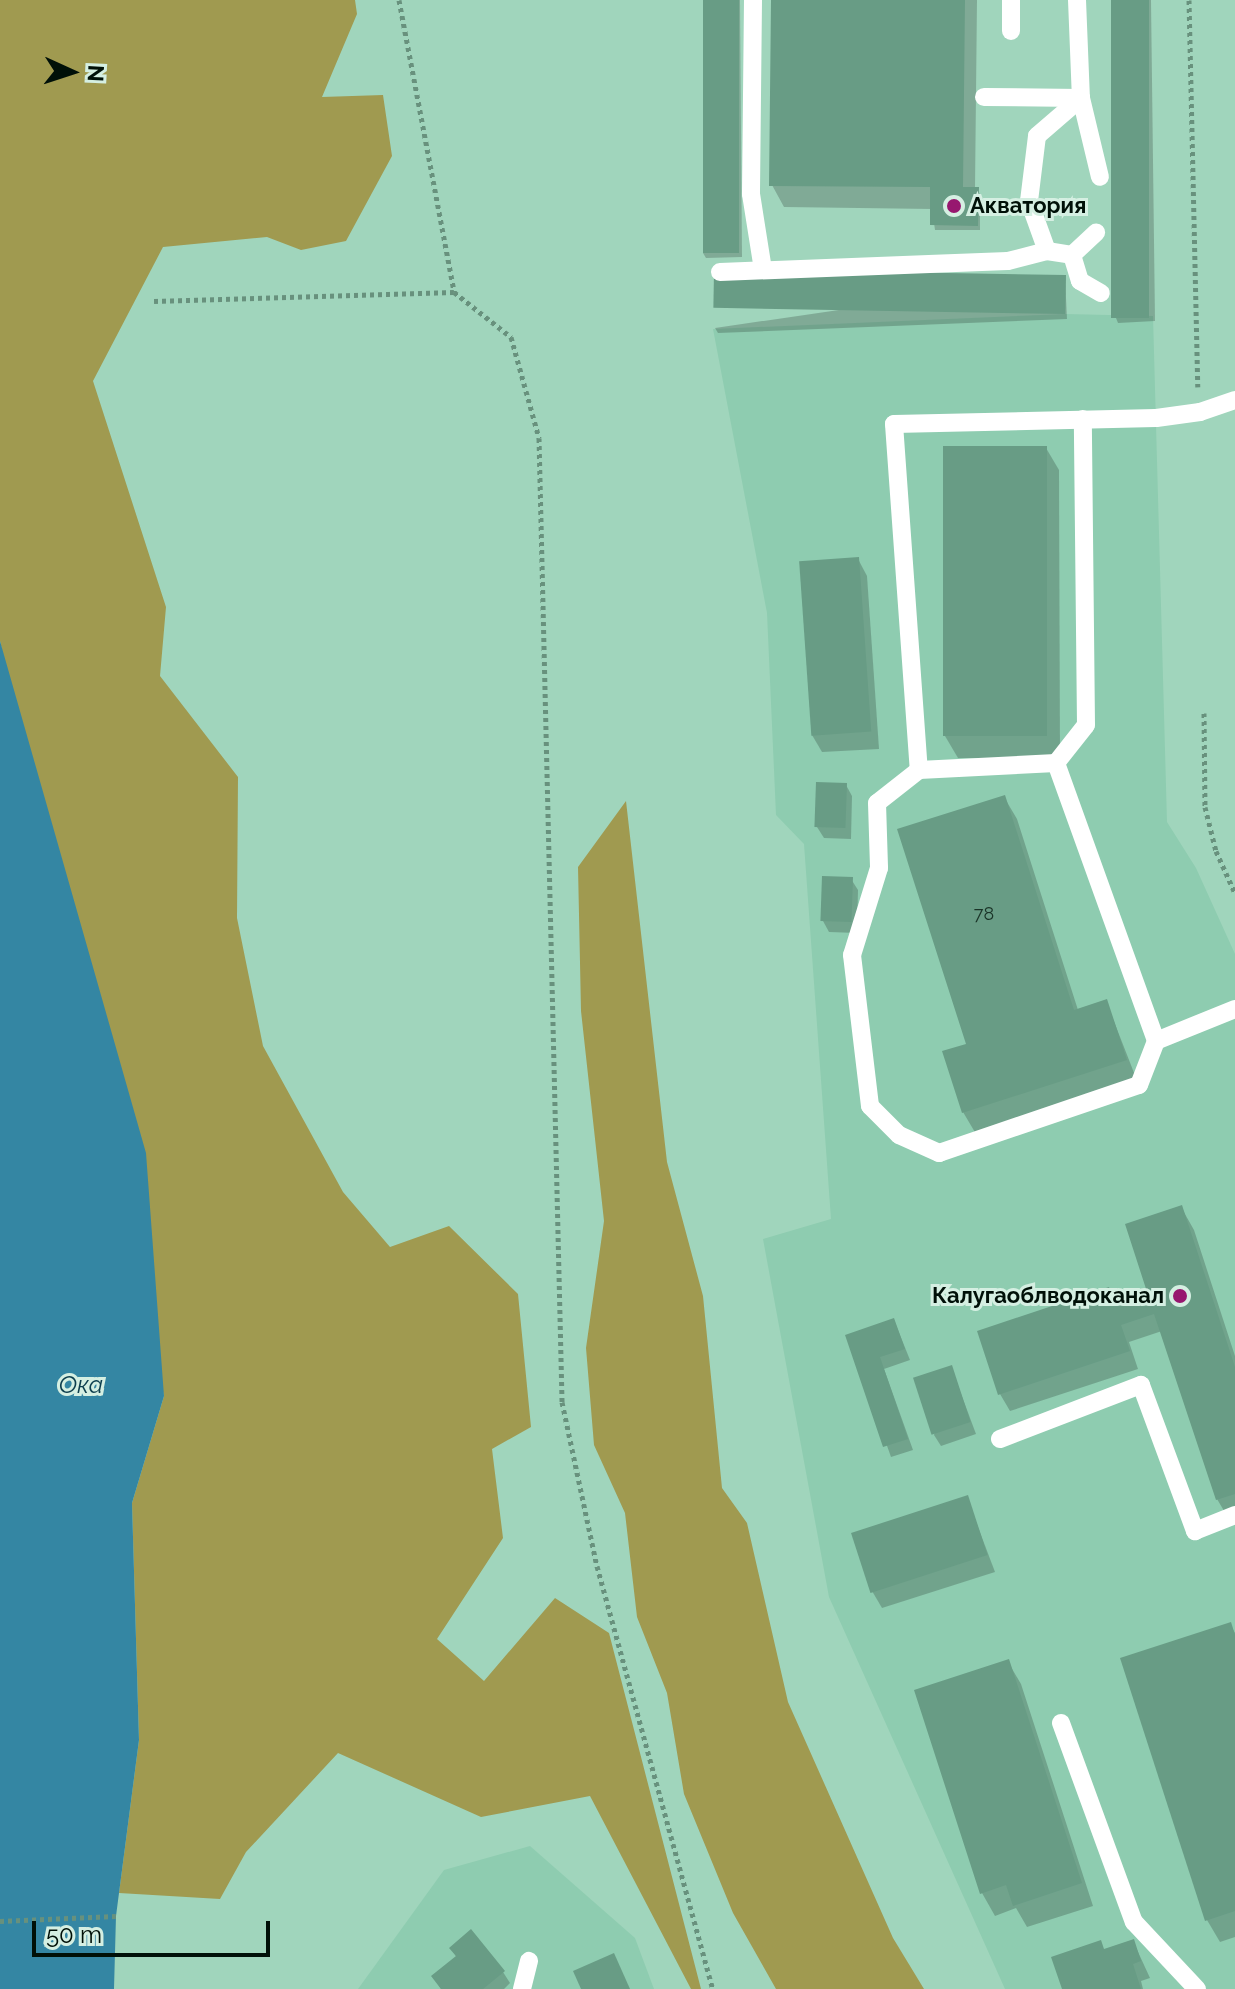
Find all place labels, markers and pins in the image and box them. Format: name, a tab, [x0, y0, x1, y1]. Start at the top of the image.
place label: Акватория	[970, 193, 1086, 219]
marker: Акватория	[945, 197, 963, 215]
place label: Калугаоблводоканал	[932, 1283, 1164, 1309]
marker: Калугаоблводоканал	[1171, 1287, 1189, 1305]

